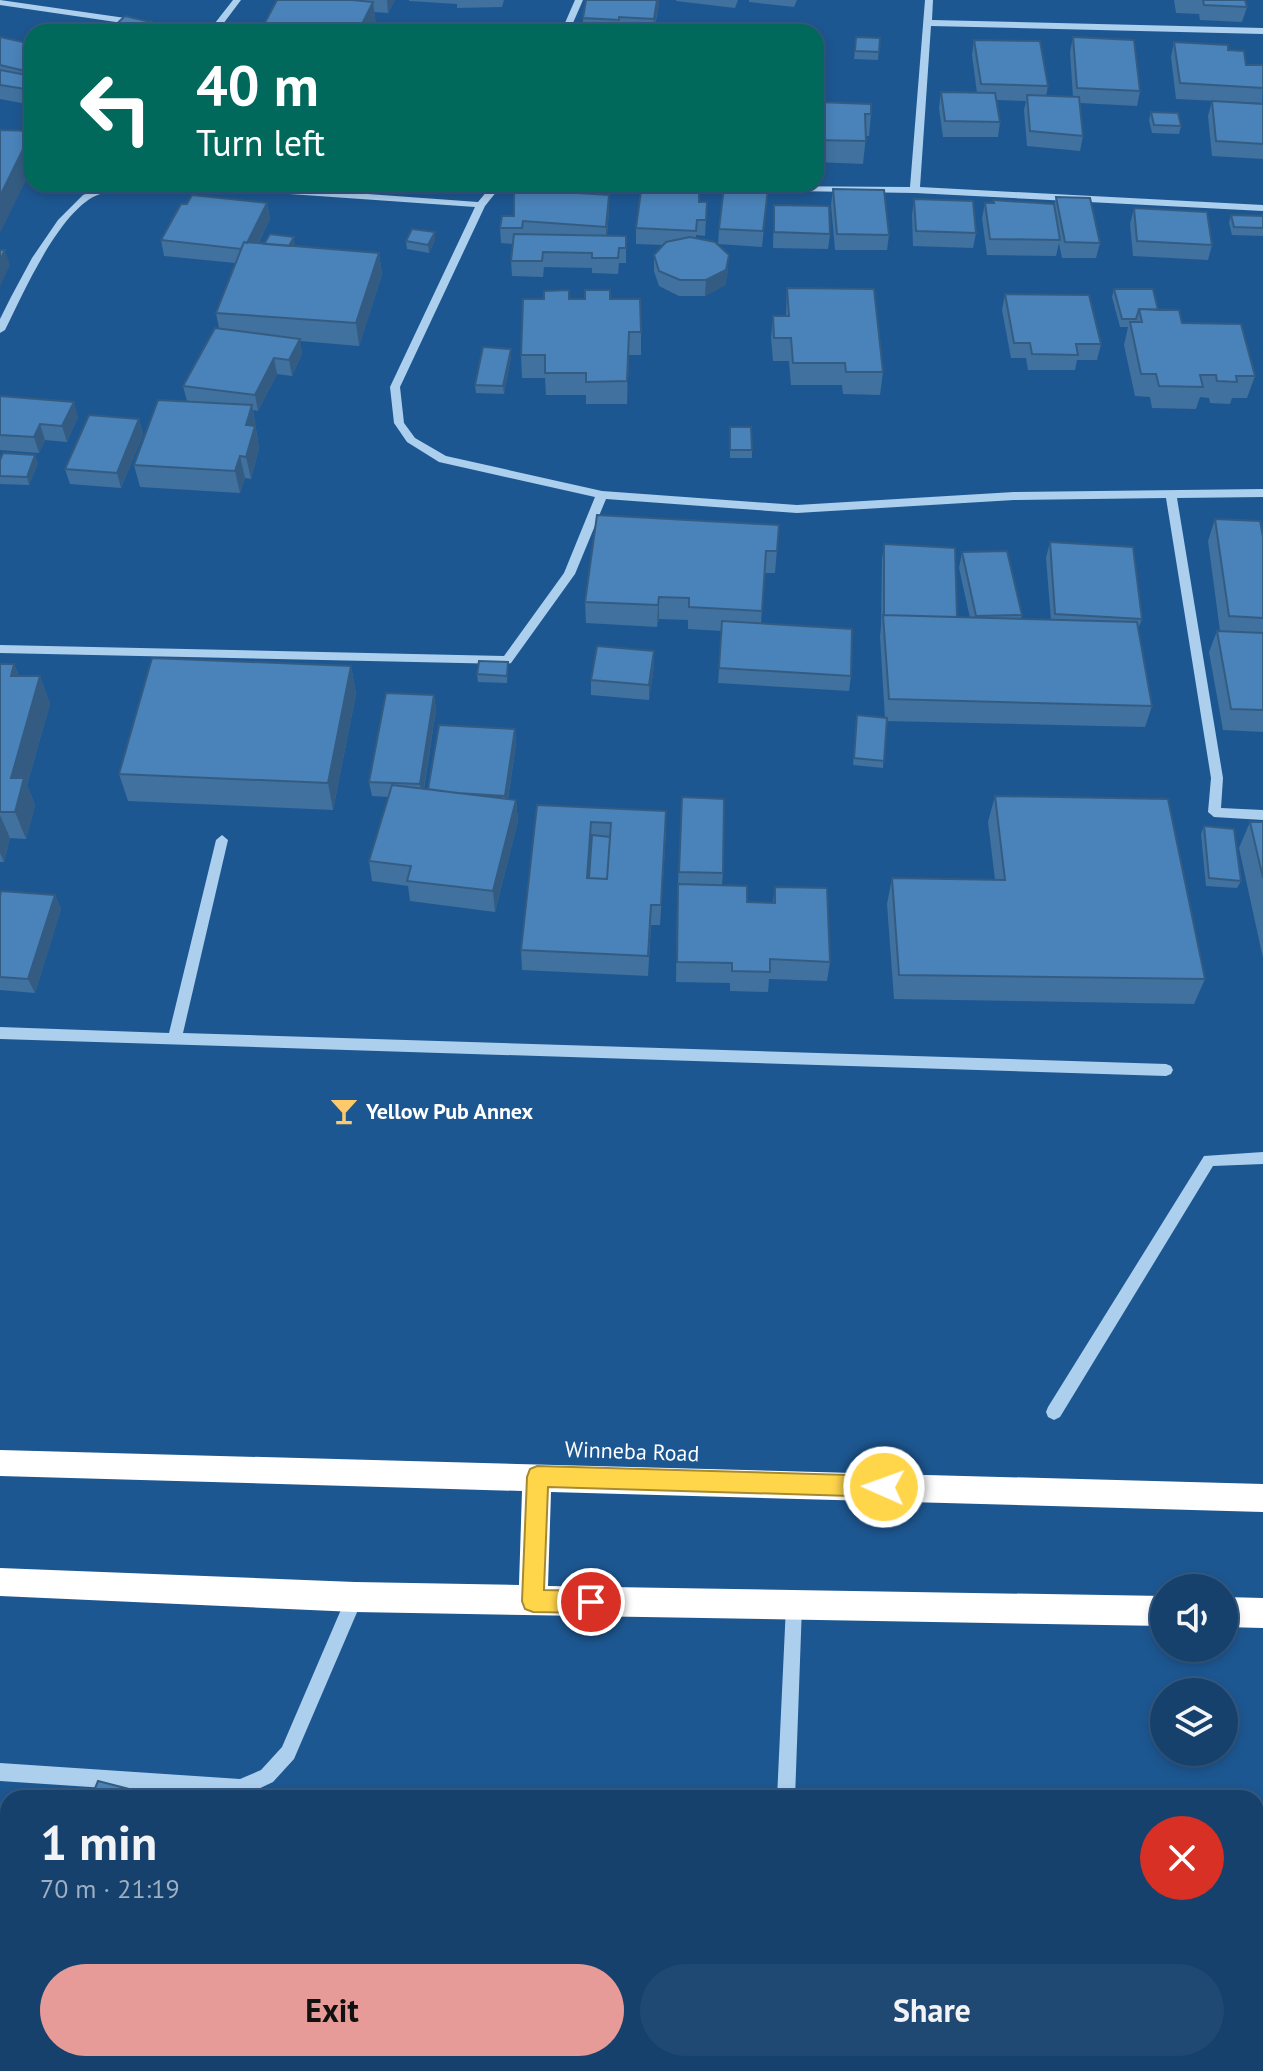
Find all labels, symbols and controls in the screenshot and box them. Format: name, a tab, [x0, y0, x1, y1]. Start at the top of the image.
text: 40 m	[196, 49, 319, 121]
icon: left	[64, 56, 168, 160]
text: Turn left	[196, 119, 325, 166]
bar icon: Yellow Pub Annex	[329, 1096, 359, 1126]
place label: Yellow Pub Annex	[365, 1097, 534, 1125]
street label: Winneba Road	[564, 1435, 700, 1467]
position arrow	[842, 1445, 926, 1529]
pin	[557, 1568, 625, 1636]
map controls	[1150, 1574, 1238, 1766]
button: sound	[1150, 1574, 1238, 1662]
icon: arrive	[569, 1580, 613, 1624]
button: layers	[1150, 1678, 1238, 1766]
text: 1 min	[40, 1811, 157, 1873]
button: close	[1140, 1816, 1224, 1900]
text: 70 m · 21:19	[40, 1872, 180, 1905]
button: Exit	[40, 1964, 624, 2056]
button: Share	[640, 1964, 1224, 2056]

